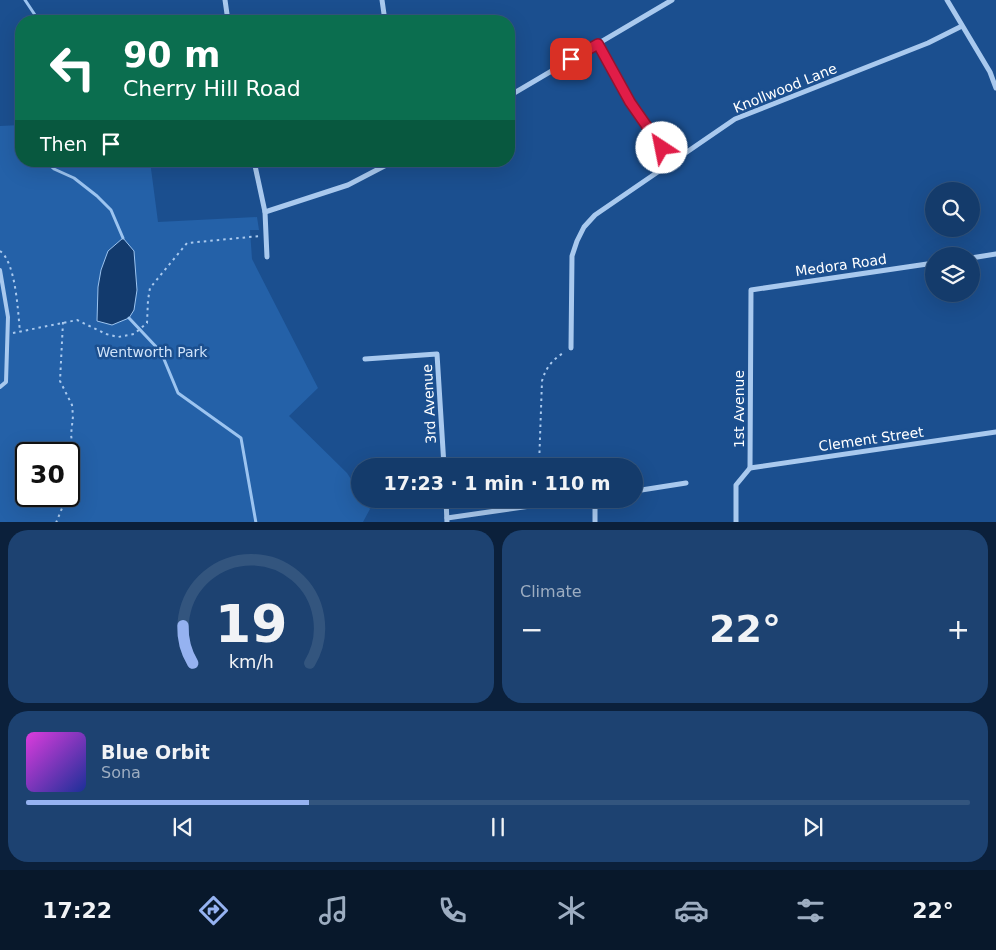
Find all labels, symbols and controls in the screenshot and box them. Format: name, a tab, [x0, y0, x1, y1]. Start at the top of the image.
icon: left	[40, 35, 105, 100]
text: 90 m	[123, 35, 220, 75]
pin	[550, 38, 592, 80]
icon: arrive	[557, 45, 585, 73]
street label: Knollwood Lane	[731, 60, 839, 116]
text: Cherry Hill Road	[123, 76, 301, 101]
position arrow	[635, 121, 687, 173]
icon: arrive	[97, 130, 125, 158]
text: Then	[40, 133, 87, 155]
map controls	[925, 182, 980, 302]
button: search	[925, 182, 980, 237]
button: layers	[925, 247, 980, 302]
street label: Medora Road	[794, 251, 888, 279]
park label: Wentworth Park	[97, 344, 208, 360]
street label: 3rd Avenue	[419, 364, 439, 444]
street label: 1st Avenue	[731, 370, 747, 448]
street label: Clement Street	[817, 424, 925, 454]
speed limit sign: 30	[15, 442, 80, 507]
text: 17:23 · 1 min · 110 m	[383, 472, 611, 494]
text: Climate	[520, 582, 582, 601]
text: 19	[215, 594, 287, 654]
text: 22°	[709, 607, 781, 651]
text: −	[520, 613, 543, 646]
text: +	[947, 613, 970, 646]
text: km/h	[228, 651, 274, 672]
text: Blue Orbit	[101, 741, 210, 763]
text: Sona	[101, 763, 141, 782]
icon: previous	[169, 813, 197, 841]
icon: pause	[484, 813, 512, 841]
icon: next	[799, 813, 827, 841]
icon: directions	[196, 893, 231, 928]
icon: music	[316, 893, 351, 928]
icon: phone	[435, 893, 470, 928]
icon: climate	[554, 893, 589, 928]
icon: car	[674, 893, 709, 928]
icon: filters	[793, 893, 828, 928]
text: 17:22	[42, 898, 112, 923]
text: 22°	[912, 898, 954, 923]

